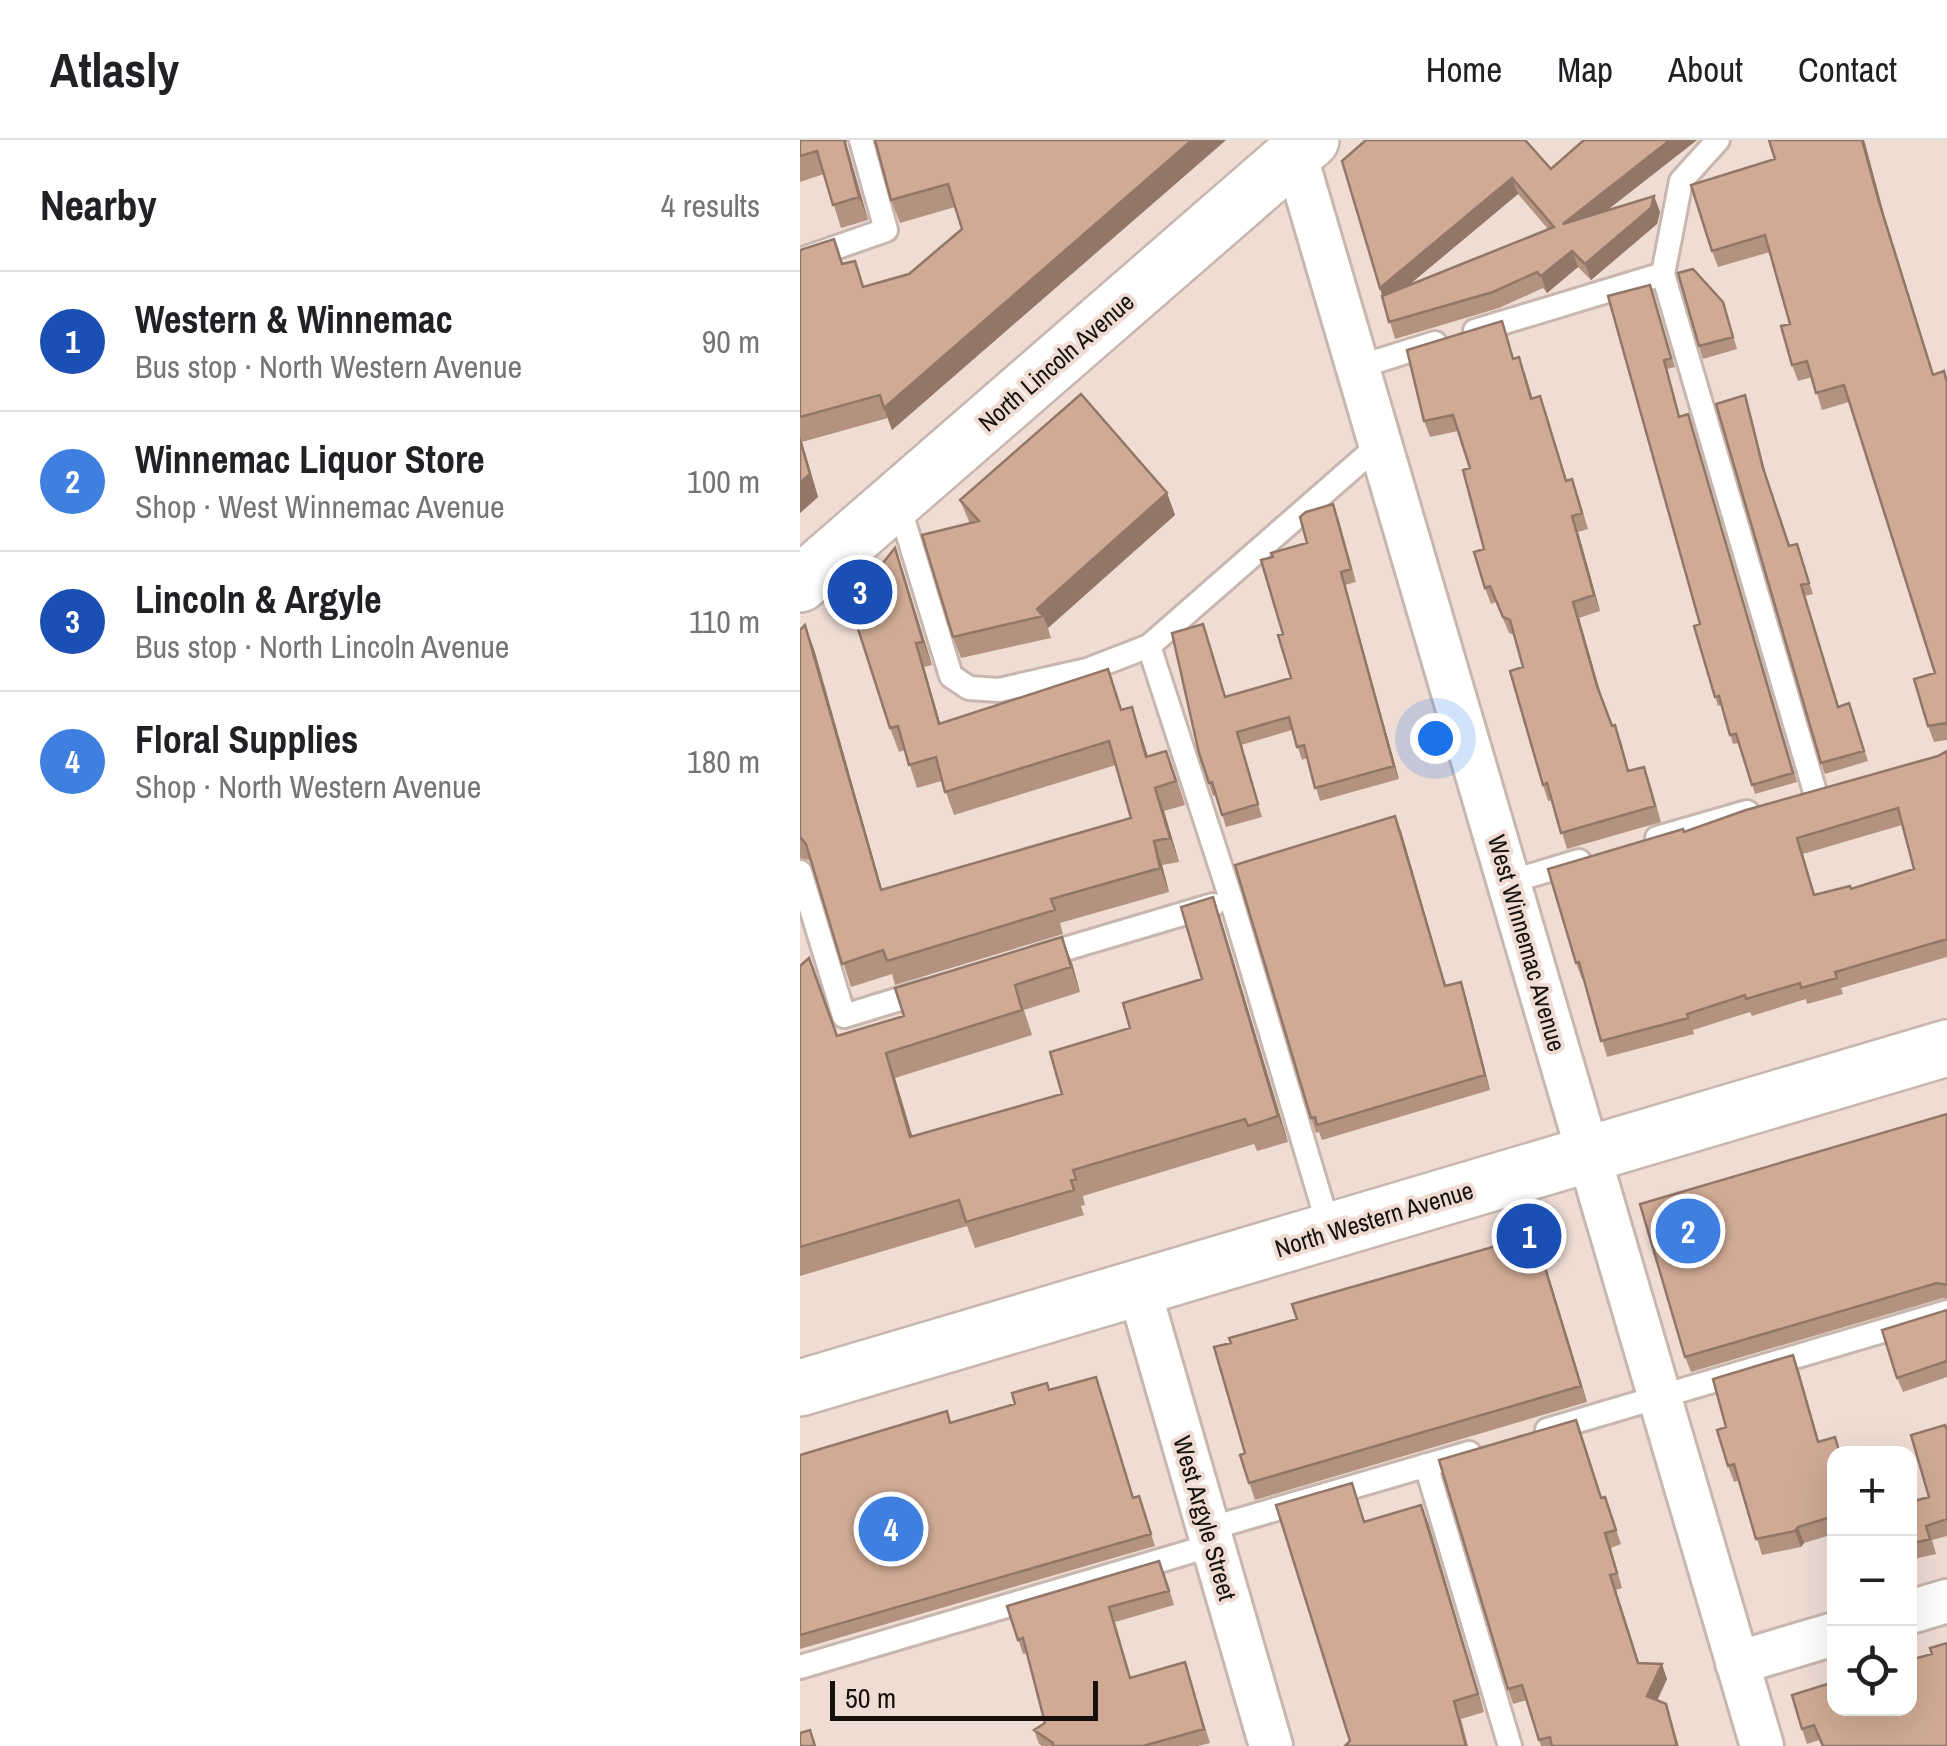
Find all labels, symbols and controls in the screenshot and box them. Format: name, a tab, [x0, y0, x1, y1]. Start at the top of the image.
text: Atlasly	[50, 37, 179, 102]
text: Home	[1426, 46, 1502, 93]
text: Map	[1557, 46, 1613, 93]
text: About	[1668, 46, 1743, 93]
text: Contact	[1798, 46, 1897, 93]
text: Nearby	[40, 177, 157, 233]
text: 4 results	[661, 184, 760, 227]
street label: North Lincoln Avenue	[971, 285, 1141, 439]
text: Western & Winnemac	[135, 294, 453, 345]
text: 1	[65, 320, 80, 363]
text: 90 m	[702, 320, 760, 363]
text: Bus stop · North Western Avenue	[135, 345, 522, 388]
text: Winnemac Liquor Store	[135, 434, 485, 485]
text: 2	[65, 460, 80, 503]
text: 100 m	[687, 460, 760, 503]
text: Shop · West Winnemac Avenue	[135, 485, 505, 528]
pin: 3	[828, 554, 892, 630]
text: Lincoln & Argyle	[135, 574, 381, 625]
text: 3	[65, 600, 80, 643]
text: 110 m	[689, 600, 760, 643]
text: Bus stop · North Lincoln Avenue	[135, 625, 509, 668]
your location	[1410, 713, 1461, 764]
text: Floral Supplies	[135, 714, 358, 765]
text: 4	[65, 740, 80, 783]
text: 180 m	[687, 740, 760, 783]
text: Shop · North Western Avenue	[135, 765, 481, 808]
street label: West Winnemac Avenue	[1480, 831, 1574, 1055]
street label: North Western Avenue	[1271, 1173, 1477, 1265]
pin: 2	[1656, 1194, 1720, 1268]
pin: 1	[1496, 1198, 1562, 1274]
street label: West Argyle Street	[1165, 1432, 1245, 1604]
map controls	[1827, 1446, 1917, 1716]
button: +	[1827, 1446, 1917, 1536]
pin: 4	[858, 1492, 924, 1566]
button: −	[1827, 1536, 1917, 1626]
button: locate	[1827, 1626, 1917, 1716]
scale bar	[830, 1676, 1098, 1720]
text: 50 m	[845, 1679, 896, 1717]

